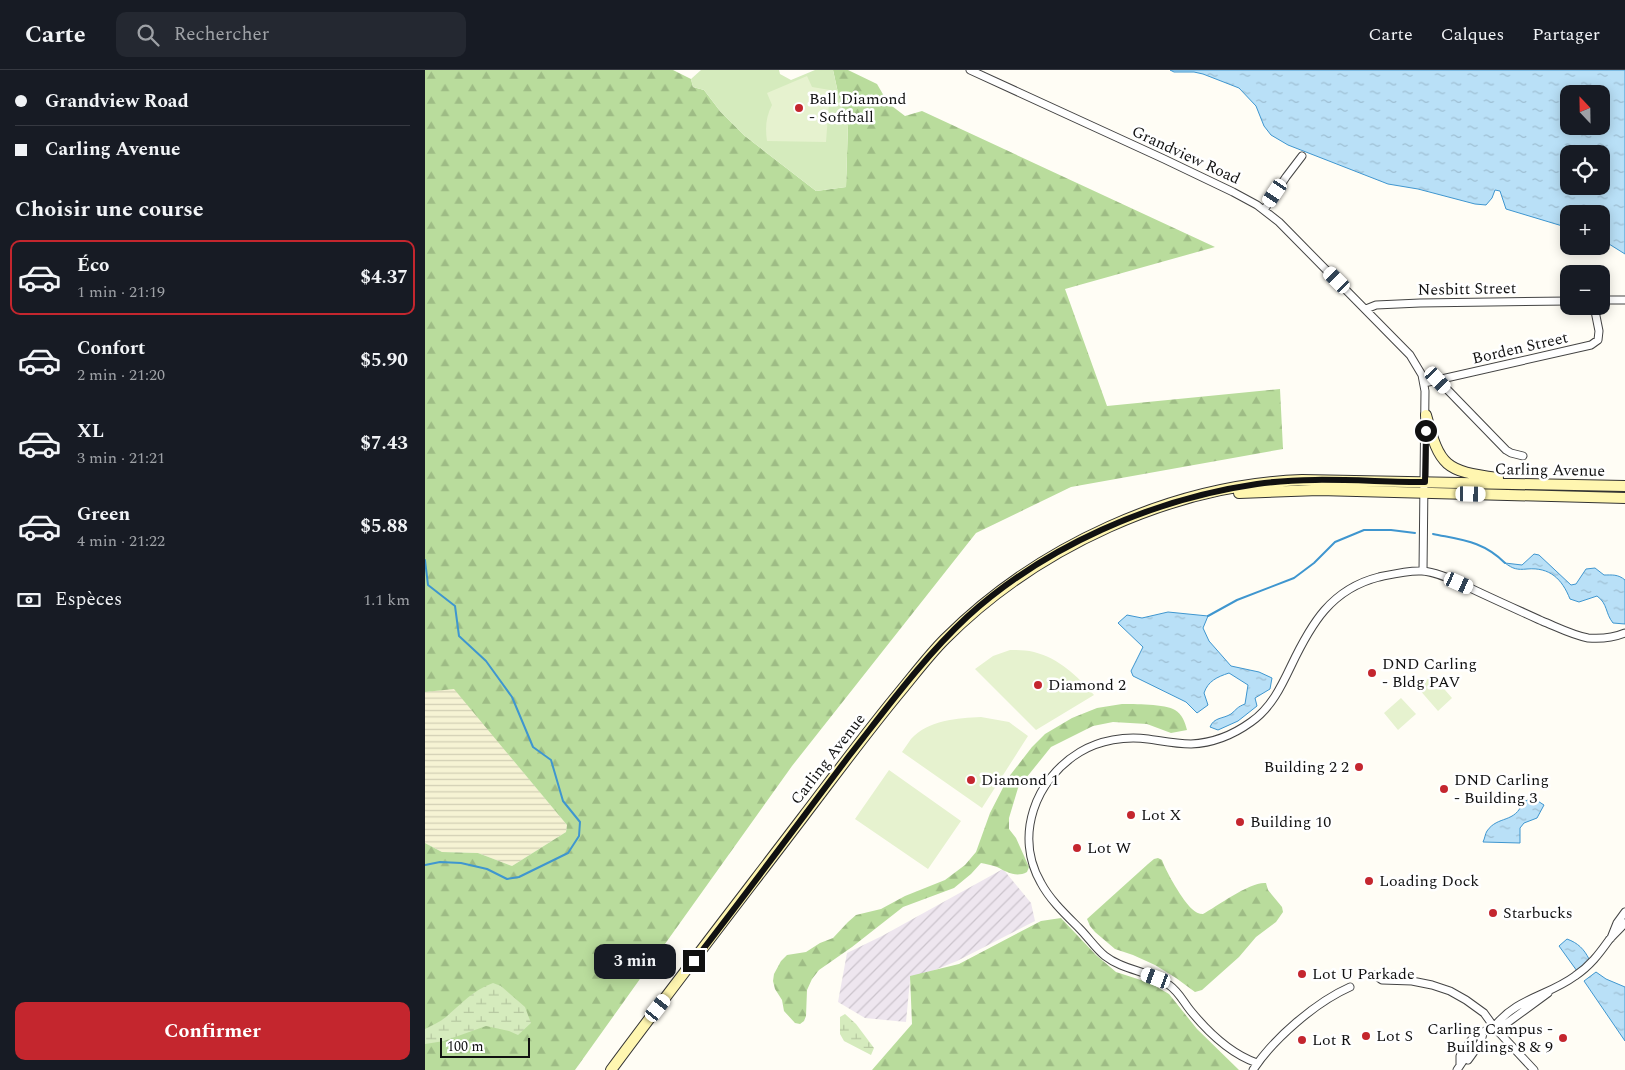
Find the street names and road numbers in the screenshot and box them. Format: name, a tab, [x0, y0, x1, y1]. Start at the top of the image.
street label: Grandview Road	[1128, 119, 1244, 191]
street label: Nesbitt Street	[1418, 276, 1517, 302]
street label: Borden Street	[1470, 325, 1571, 371]
street label: Carling Avenue	[1495, 457, 1605, 483]
street label: Carling Avenue	[785, 708, 871, 810]

